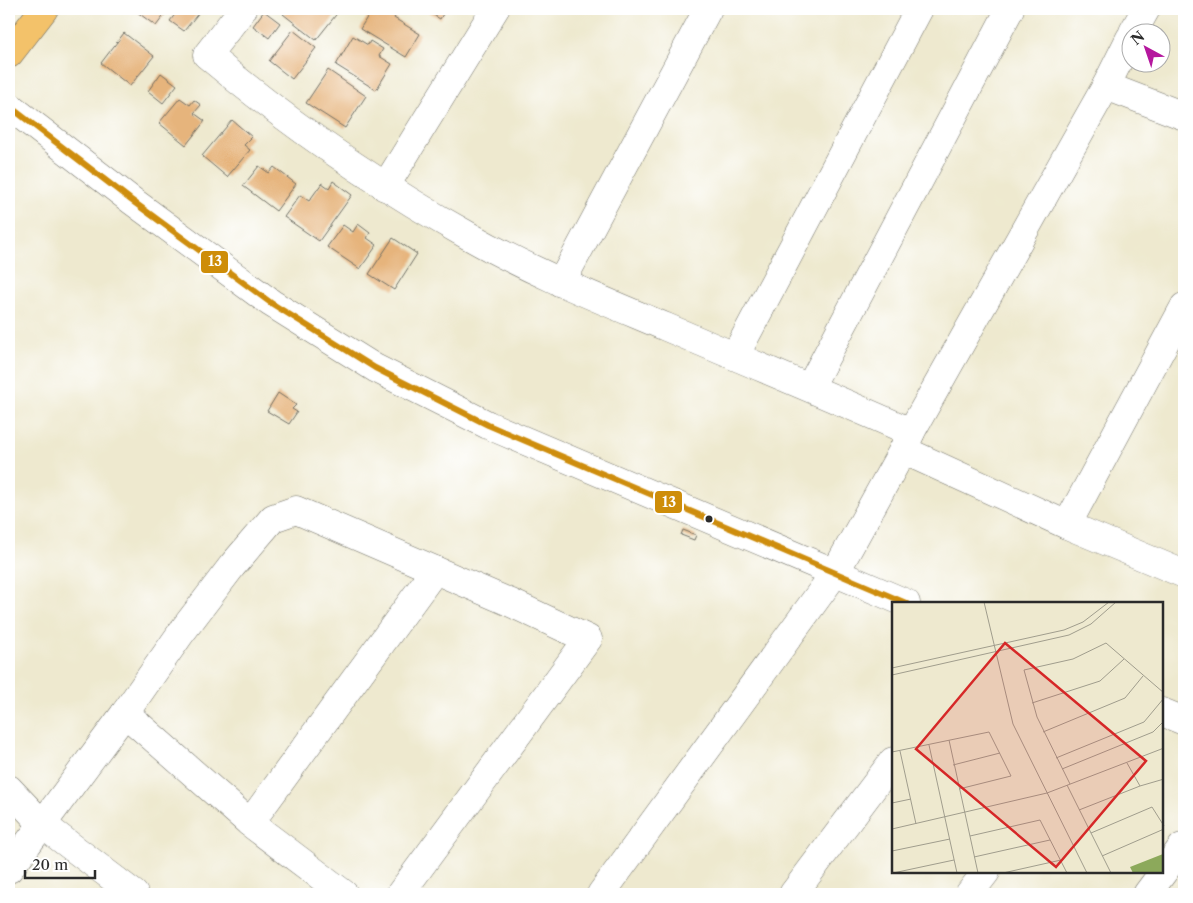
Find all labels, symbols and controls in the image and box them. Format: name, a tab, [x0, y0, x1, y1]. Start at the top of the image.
north arrow	[1120, 22, 1170, 72]
text: N	[1127, 27, 1148, 49]
line badge: 13	[200, 250, 229, 274]
text: 13	[208, 252, 222, 270]
line badge: 13	[654, 490, 683, 514]
text: 13	[662, 493, 676, 511]
unlabelled marker	[704, 514, 714, 524]
inset map	[892, 602, 1163, 873]
scale bar	[25, 848, 95, 880]
text: 20 m	[32, 855, 68, 874]

